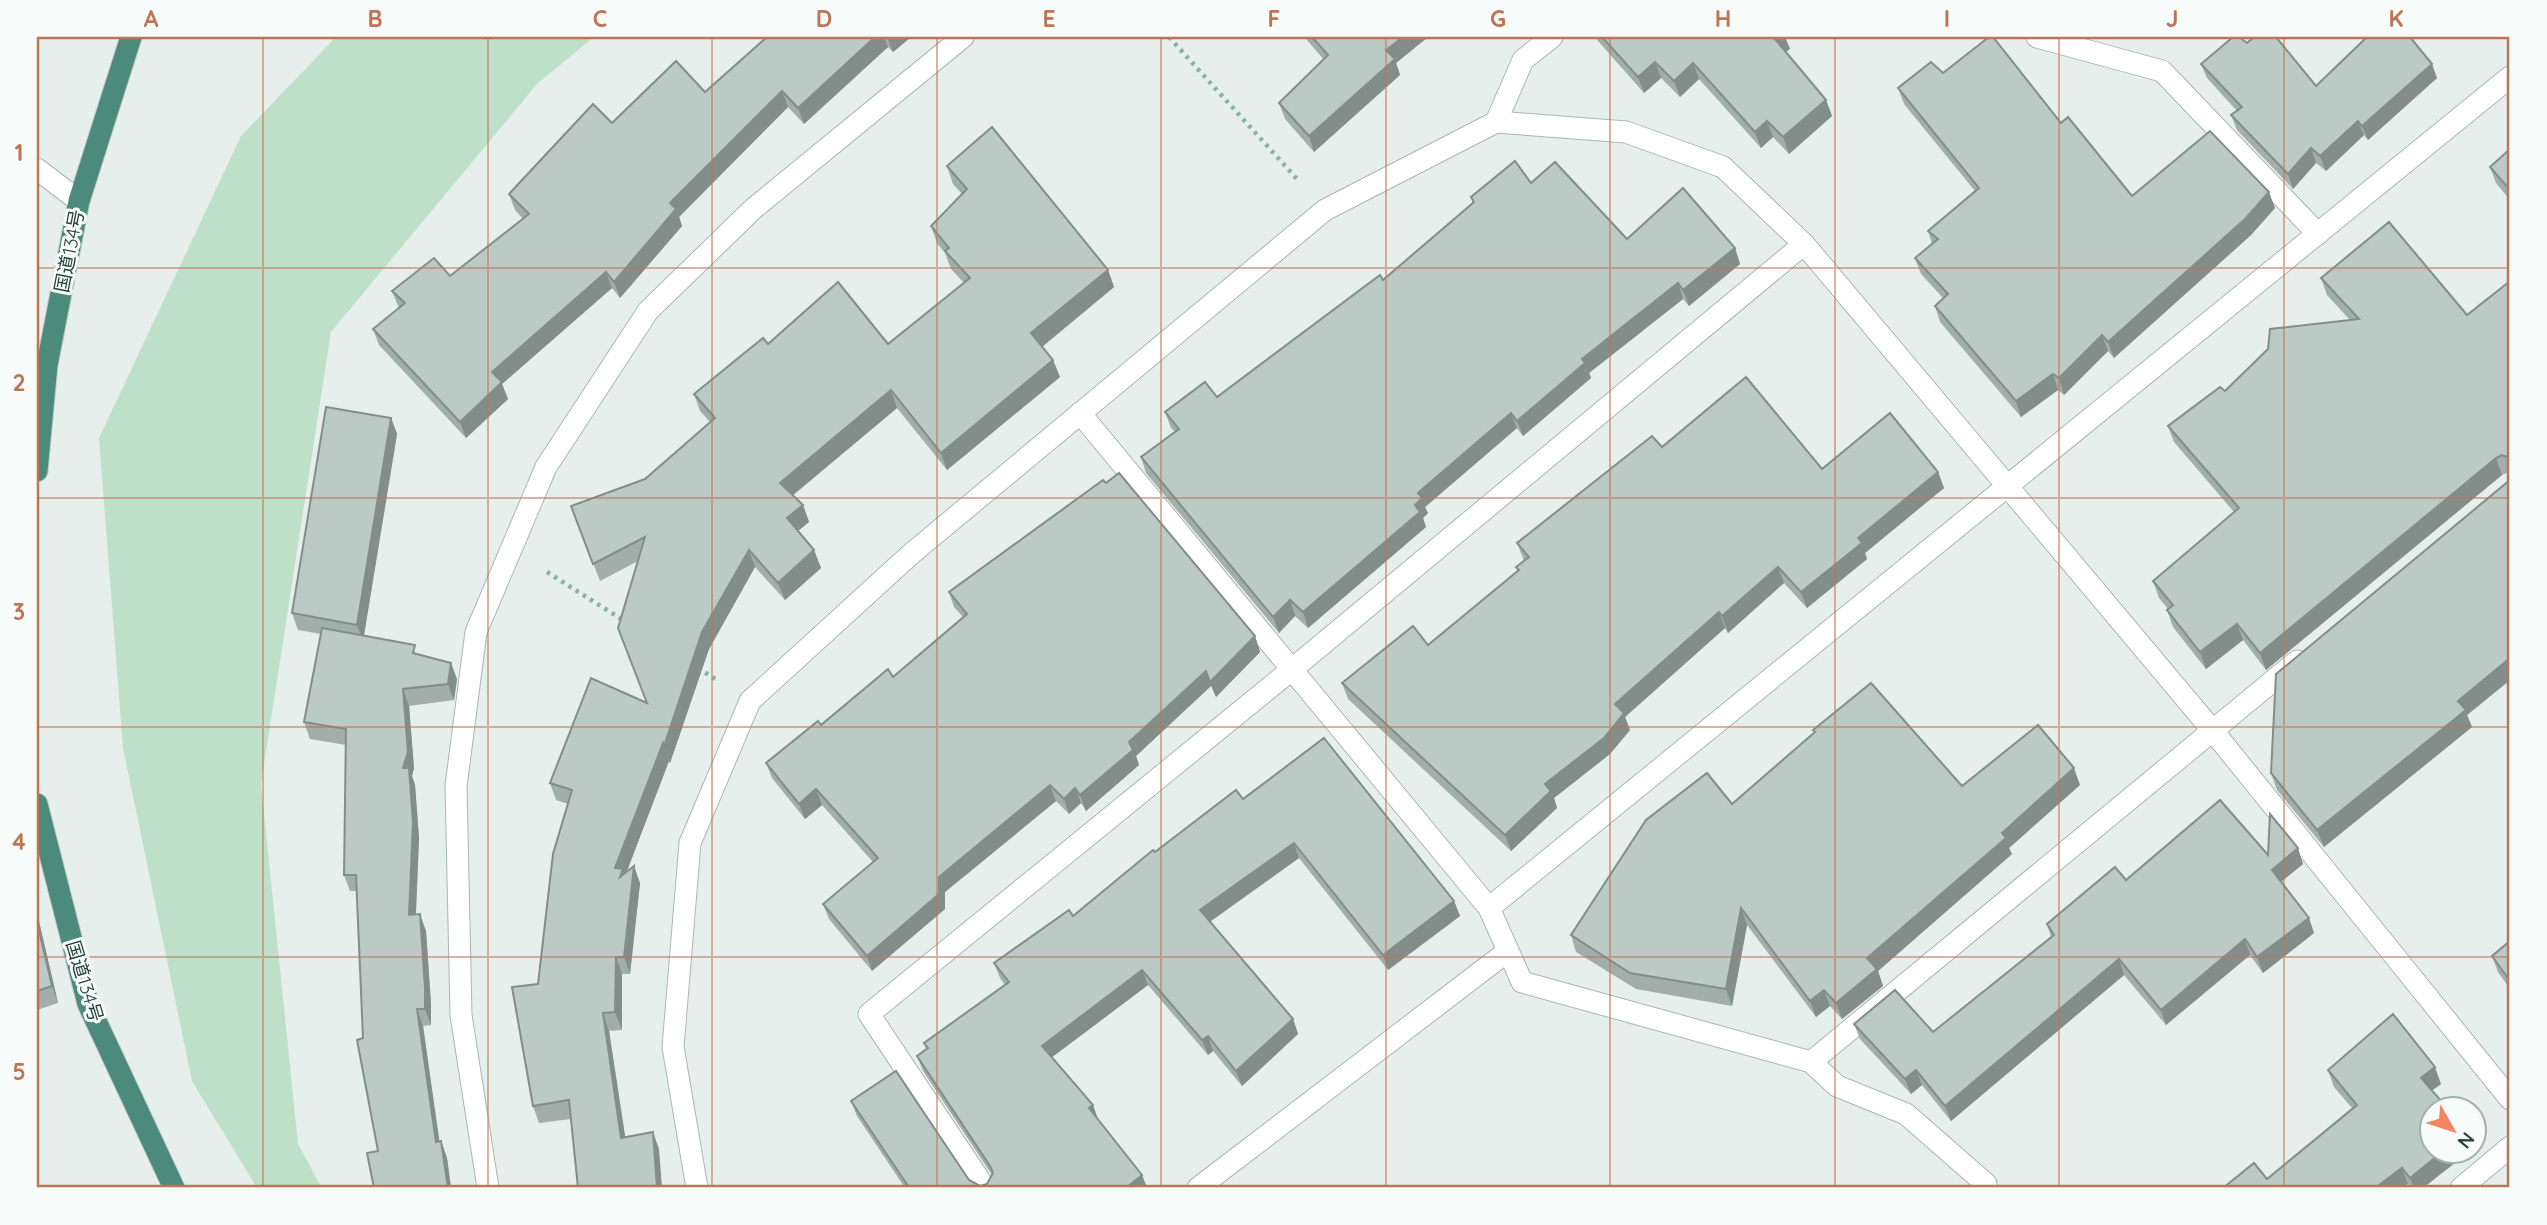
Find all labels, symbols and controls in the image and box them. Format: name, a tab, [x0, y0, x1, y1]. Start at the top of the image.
text: A	[144, 4, 159, 33]
text: B	[367, 4, 383, 33]
text: C	[593, 4, 607, 33]
text: D	[816, 4, 832, 33]
text: E	[1042, 4, 1056, 33]
text: F	[1268, 4, 1280, 33]
text: G	[1490, 4, 1506, 33]
text: H	[1715, 4, 1731, 33]
text: I	[1944, 4, 1950, 33]
text: J	[2166, 4, 2178, 33]
text: K	[2388, 4, 2404, 33]
text: 1	[15, 138, 23, 167]
street label: 国道134号	[49, 207, 89, 295]
text: 2	[12, 368, 26, 397]
text: 3	[13, 597, 25, 626]
text: 4	[12, 827, 26, 856]
street label: 国道134号	[61, 937, 109, 1025]
text: 5	[12, 1057, 26, 1086]
north arrow	[2418, 1096, 2488, 1166]
text: N	[2452, 1128, 2480, 1154]

